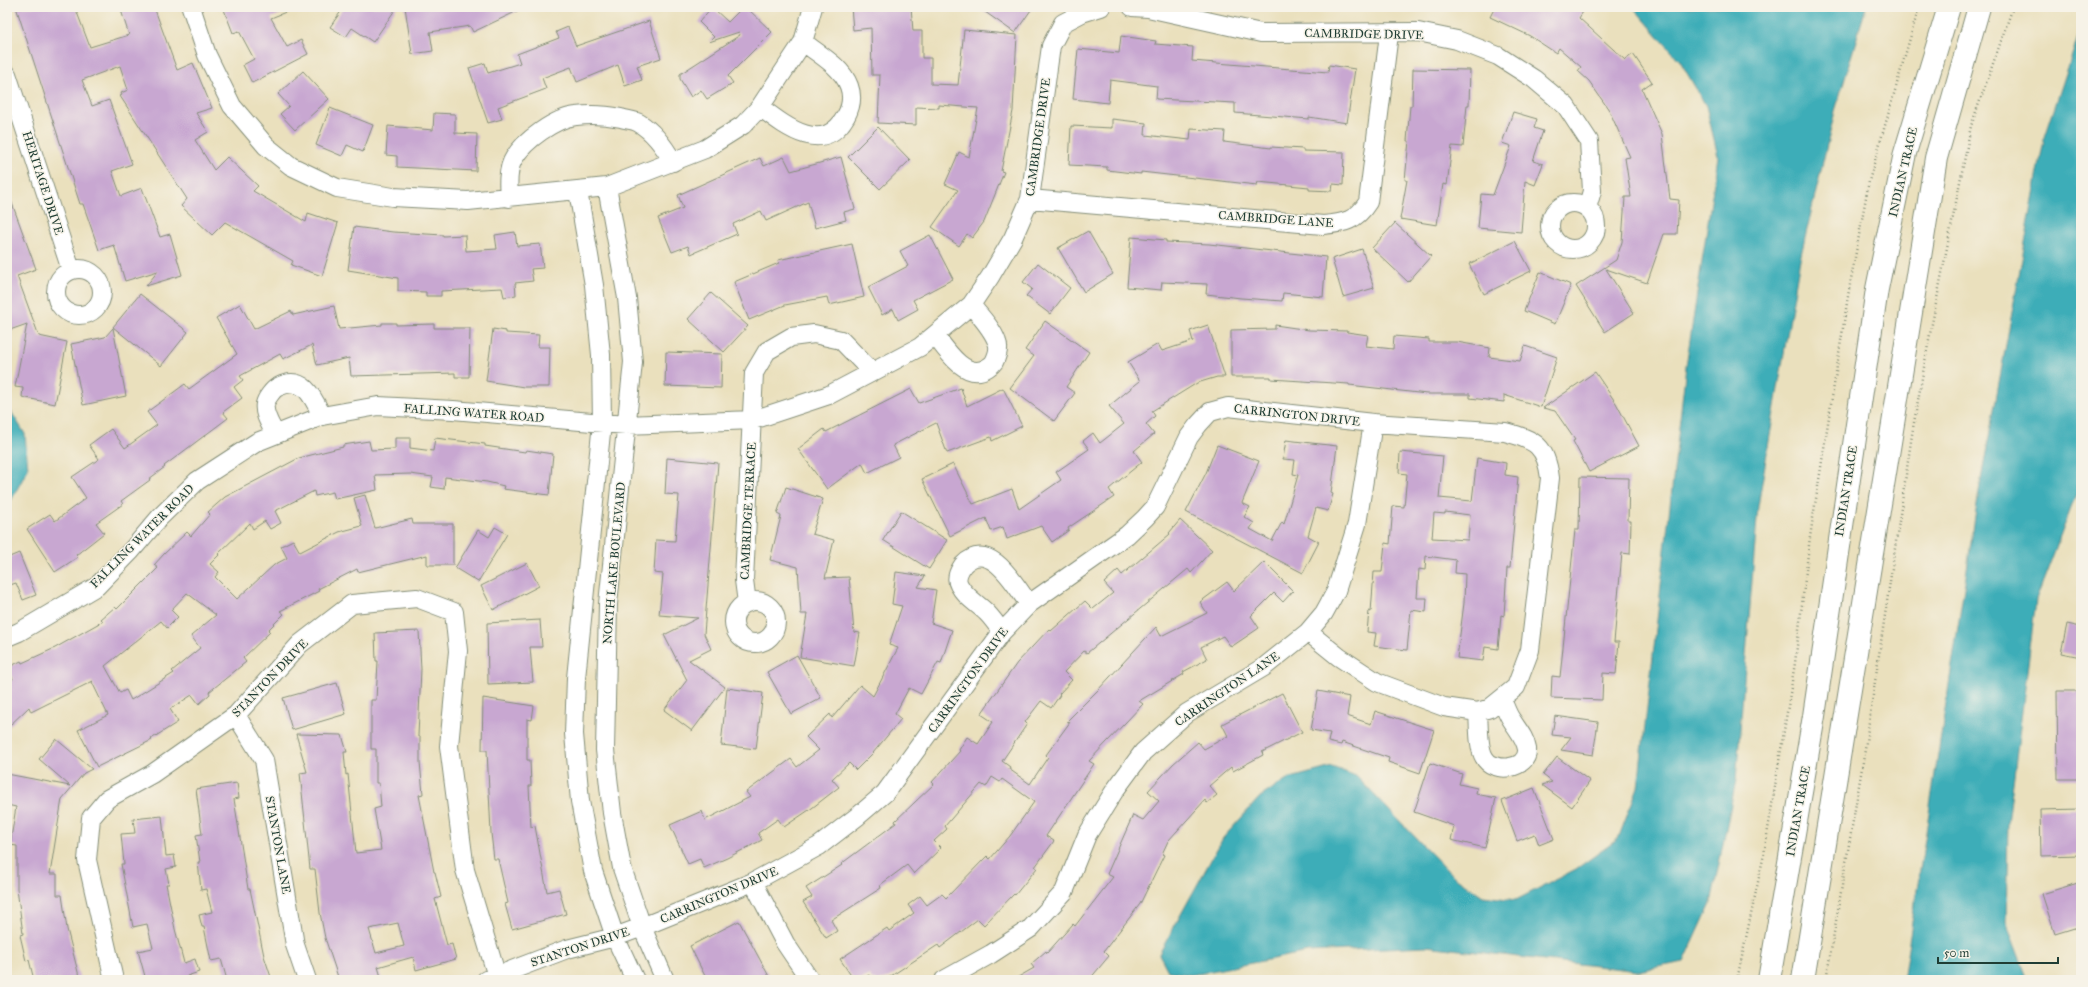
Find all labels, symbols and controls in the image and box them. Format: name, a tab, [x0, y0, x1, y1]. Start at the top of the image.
street label: CAMBRIDGE DRIVE	[1304, 26, 1424, 42]
street label: CAMBRIDGE DRIVE	[1023, 77, 1053, 197]
street label: INDIAN TRACE	[1886, 125, 1920, 218]
street label: HERITAGE DRIVE	[20, 129, 66, 237]
street label: CAMBRIDGE LANE	[1218, 208, 1335, 230]
street label: FALLING WATER ROAD	[403, 401, 545, 425]
street label: CARRINGTON DRIVE	[1233, 401, 1361, 429]
street label: CAMBRIDGE TERRACE	[737, 441, 759, 580]
street label: INDIAN TRACE	[1832, 444, 1860, 537]
street label: FALLING WATER ROAD	[87, 481, 197, 591]
street label: NORTH LAKE BOULEVARD	[600, 481, 628, 645]
street label: CARRINGTON DRIVE	[925, 624, 1011, 735]
street label: STANTON DRIVE	[229, 636, 311, 720]
street label: CARRINGTON LANE	[1172, 649, 1282, 729]
street label: INDIAN TRACE	[1783, 764, 1813, 857]
street label: STANTON LANE	[262, 795, 294, 895]
street label: CARRINGTON DRIVE	[658, 864, 781, 926]
street label: STANTON DRIVE	[529, 924, 632, 970]
scale bar	[1938, 939, 2058, 965]
text: 50 m	[1944, 946, 1969, 960]

